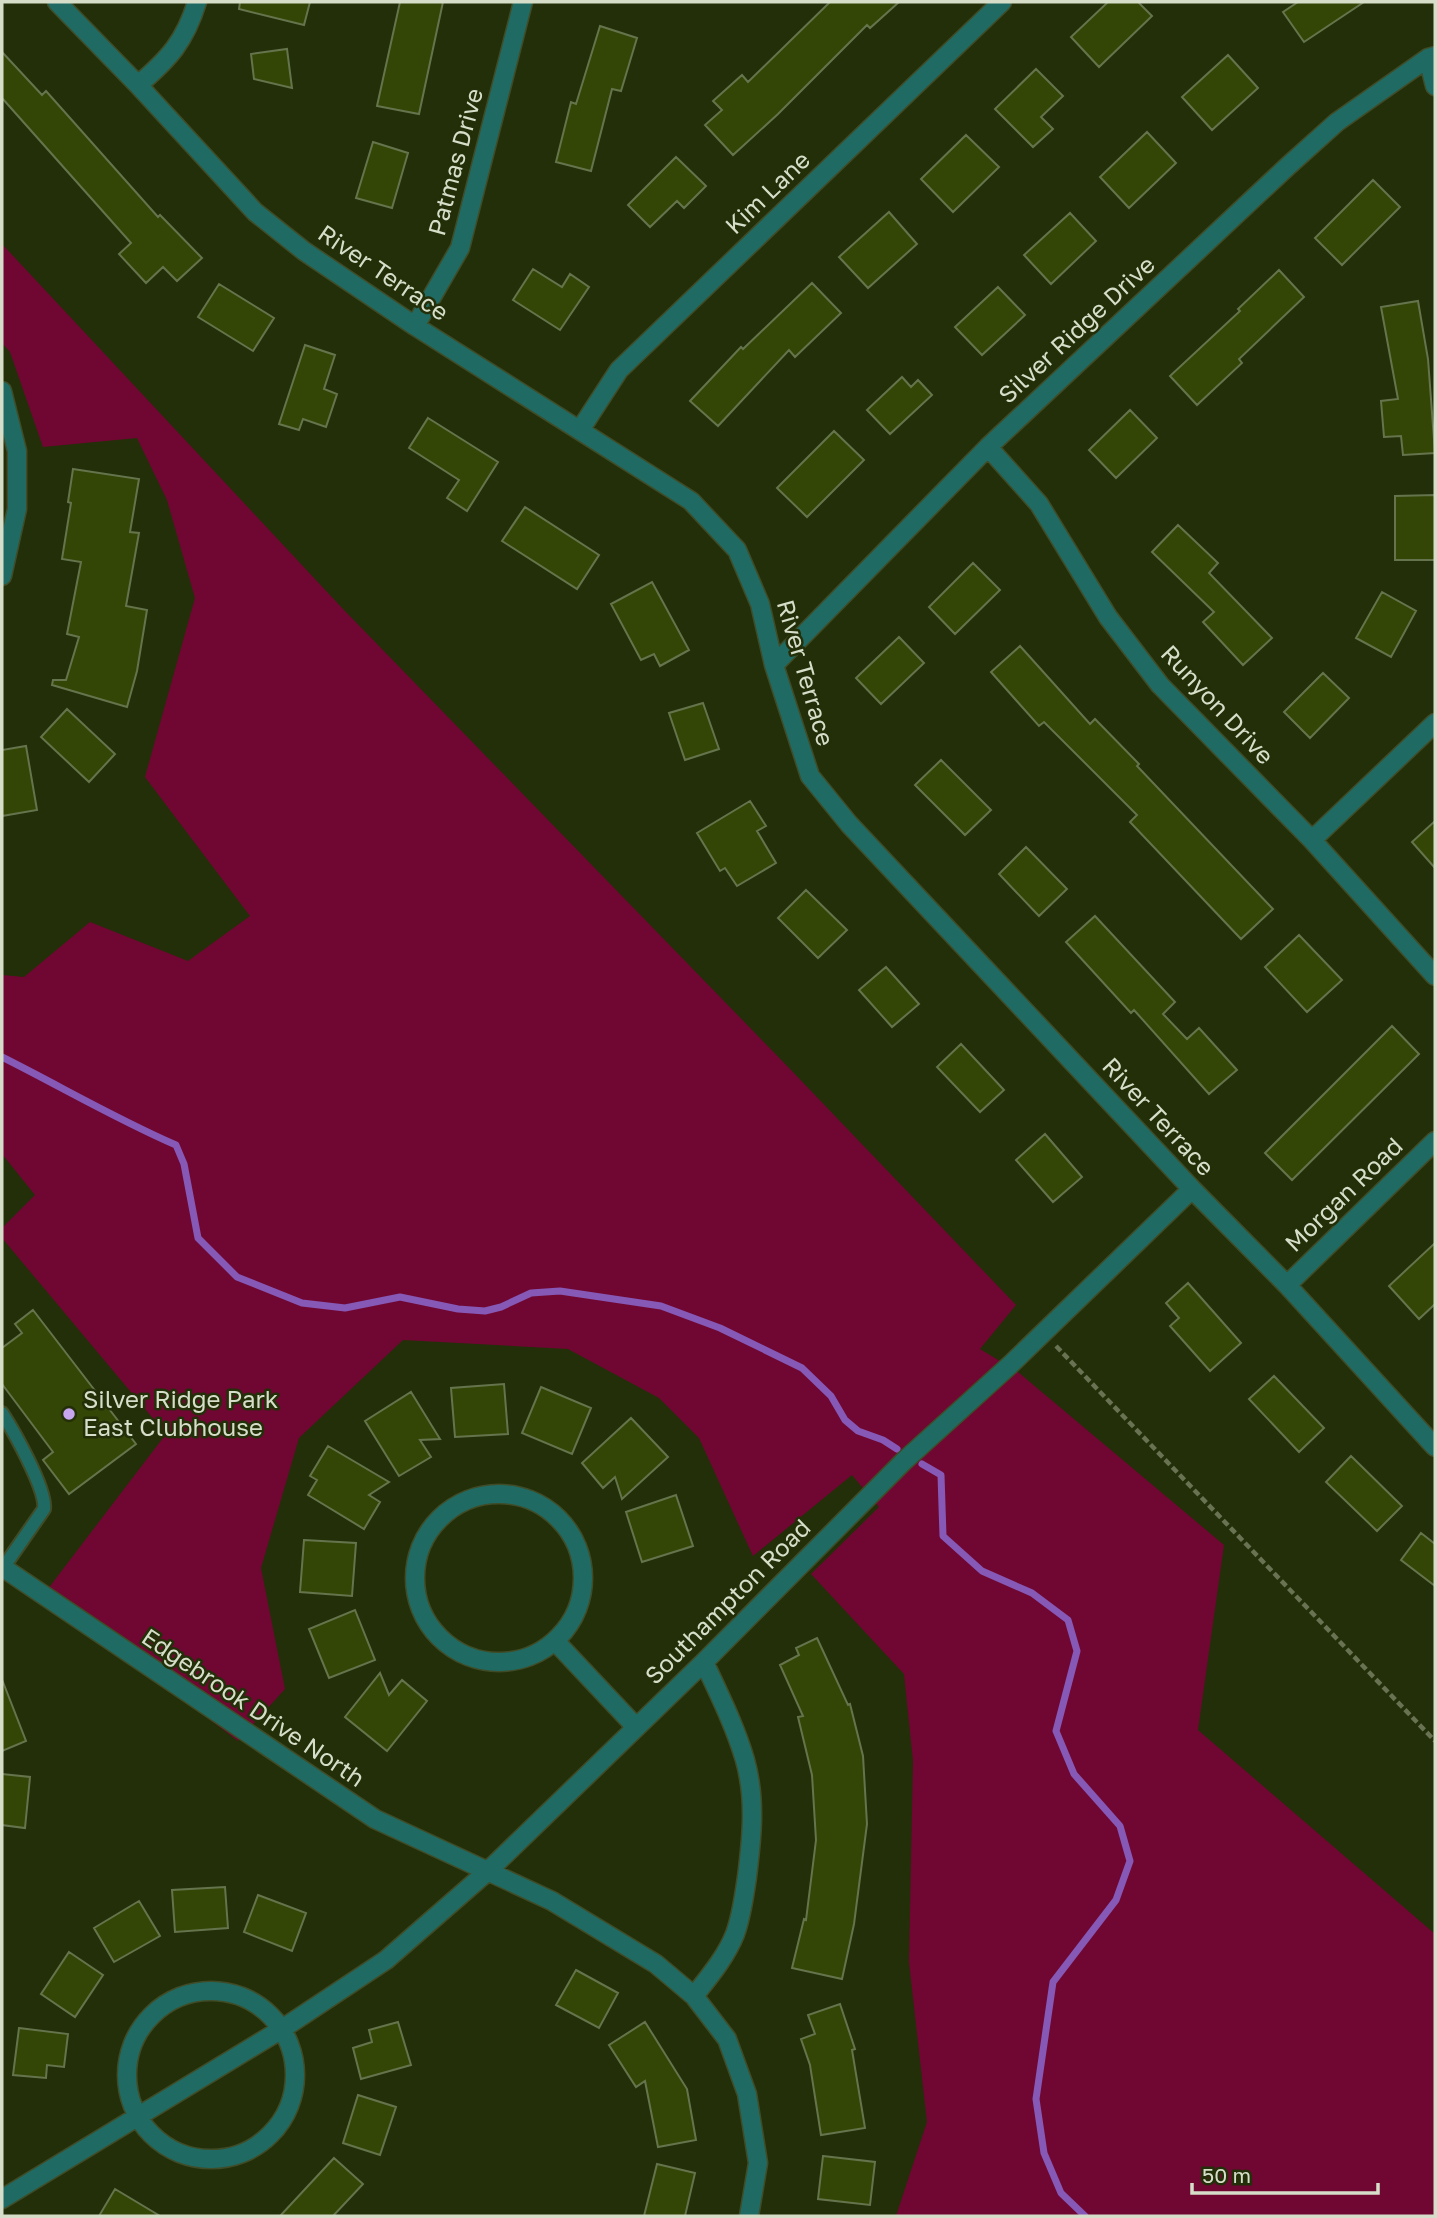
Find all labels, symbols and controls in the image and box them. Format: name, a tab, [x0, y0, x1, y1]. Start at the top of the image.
street label: Patmas Drive	[421, 85, 488, 238]
street label: Kim Lane	[719, 145, 815, 239]
street label: River Terrace	[313, 218, 454, 326]
street label: Silver Ridge Drive	[992, 249, 1160, 409]
street label: River Terrace	[772, 596, 841, 749]
street label: Runyon Drive	[1156, 638, 1281, 770]
street label: River Terrace	[1097, 1051, 1221, 1181]
street label: Morgan Road	[1278, 1131, 1408, 1257]
place label: Silver Ridge Park East Clubhouse	[83, 1384, 278, 1441]
marker: Silver Ridge Park East Clubhouse	[61, 1406, 77, 1422]
street label: Southampton Road	[638, 1512, 816, 1690]
street label: Edgebrook Drive North	[137, 1621, 371, 1792]
scale bar	[1192, 2152, 1378, 2196]
text: 50 m	[1202, 2162, 1251, 2188]

